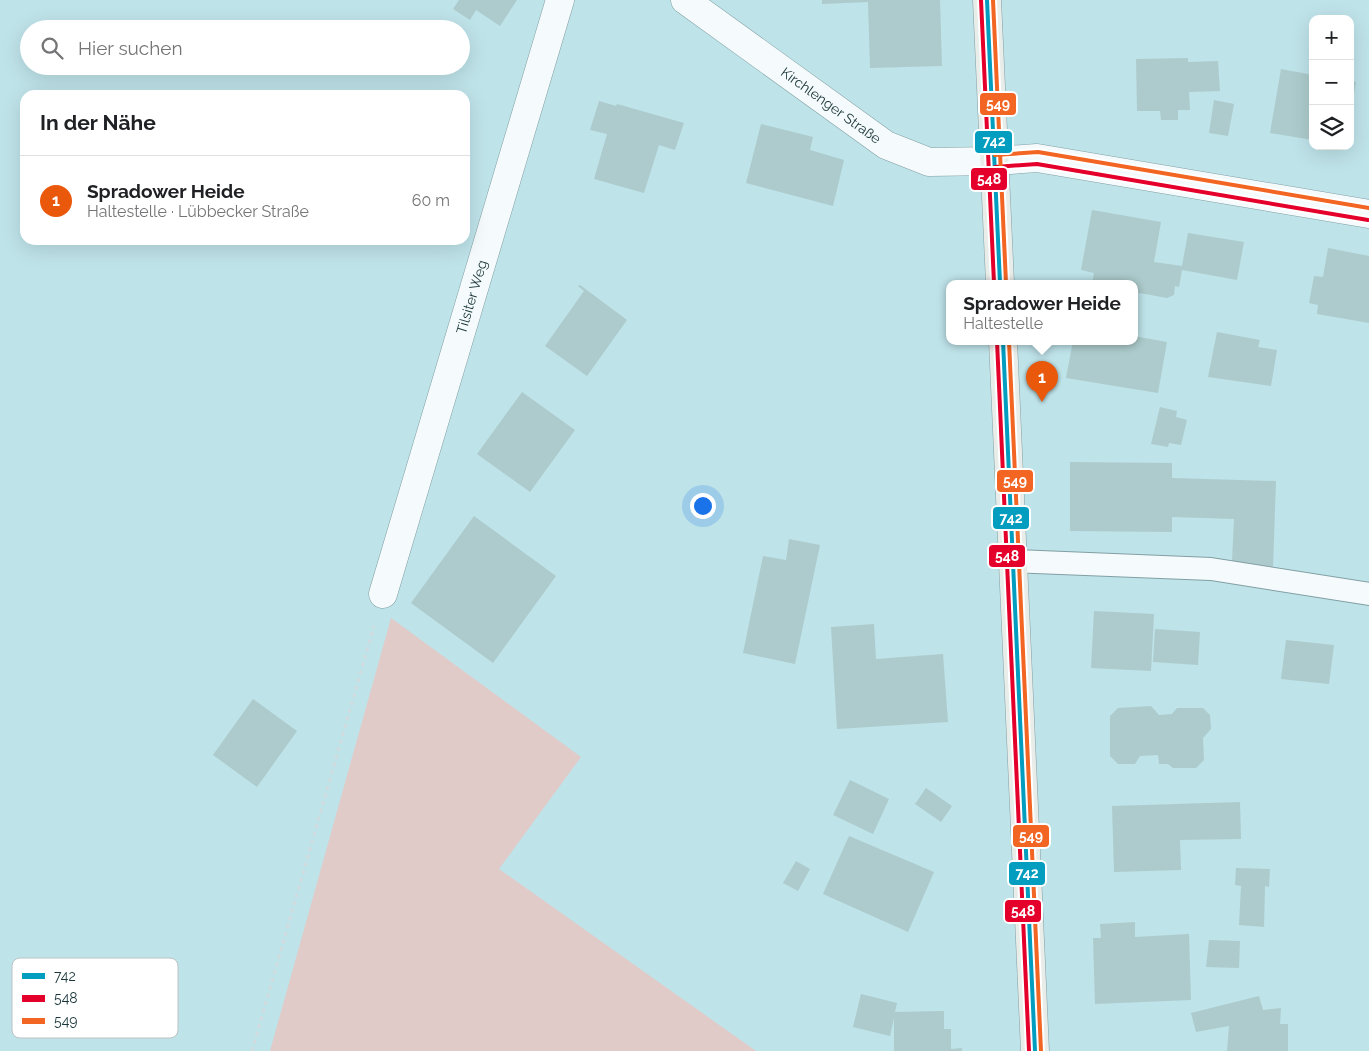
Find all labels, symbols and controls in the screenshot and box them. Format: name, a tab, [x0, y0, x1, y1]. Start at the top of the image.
map controls	[1309, 15, 1354, 150]
button: +	[1309, 15, 1354, 60]
search box	[20, 20, 470, 75]
icon: search	[38, 34, 66, 62]
text: Hier suchen	[78, 37, 183, 59]
button: −	[1309, 60, 1354, 105]
street label: Kirchlenger Straße	[778, 64, 884, 147]
line badge: 549	[979, 92, 1017, 116]
text: 549	[986, 96, 1010, 112]
button: layers	[1309, 105, 1354, 150]
text: In der Nähe	[40, 110, 156, 135]
line badge: 742	[974, 130, 1013, 154]
text: 742	[982, 133, 1006, 149]
line badge: 548	[970, 167, 1008, 191]
text: 548	[977, 171, 1001, 187]
text: Spradower Heide	[87, 180, 245, 202]
text: 1	[52, 191, 60, 210]
text: 60 m	[412, 191, 450, 210]
text: Haltestelle · Lübbecker Straße	[87, 202, 309, 221]
street label: Tilsiter Weg	[453, 258, 490, 336]
popup	[946, 280, 1138, 345]
text: Spradower Heide	[963, 292, 1121, 314]
text: Haltestelle	[963, 314, 1043, 333]
pin: 1	[1026, 361, 1058, 402]
line badge: 549	[996, 469, 1034, 493]
text: 549	[1003, 473, 1027, 489]
your location	[690, 493, 716, 519]
line badge: 742	[992, 506, 1030, 530]
text: 742	[999, 510, 1023, 526]
line badge: 548	[988, 544, 1026, 568]
text: 548	[995, 548, 1019, 564]
line badge: 549	[1012, 824, 1050, 848]
text: 549	[1019, 828, 1043, 844]
line badge: 742	[1008, 861, 1046, 886]
text: 742	[1015, 865, 1039, 881]
line badge: 548	[1004, 899, 1042, 923]
text: 548	[1011, 903, 1035, 919]
legend	[12, 958, 178, 1038]
text: 742	[54, 968, 76, 984]
text: 548	[54, 990, 78, 1006]
text: 549	[54, 1013, 77, 1029]

